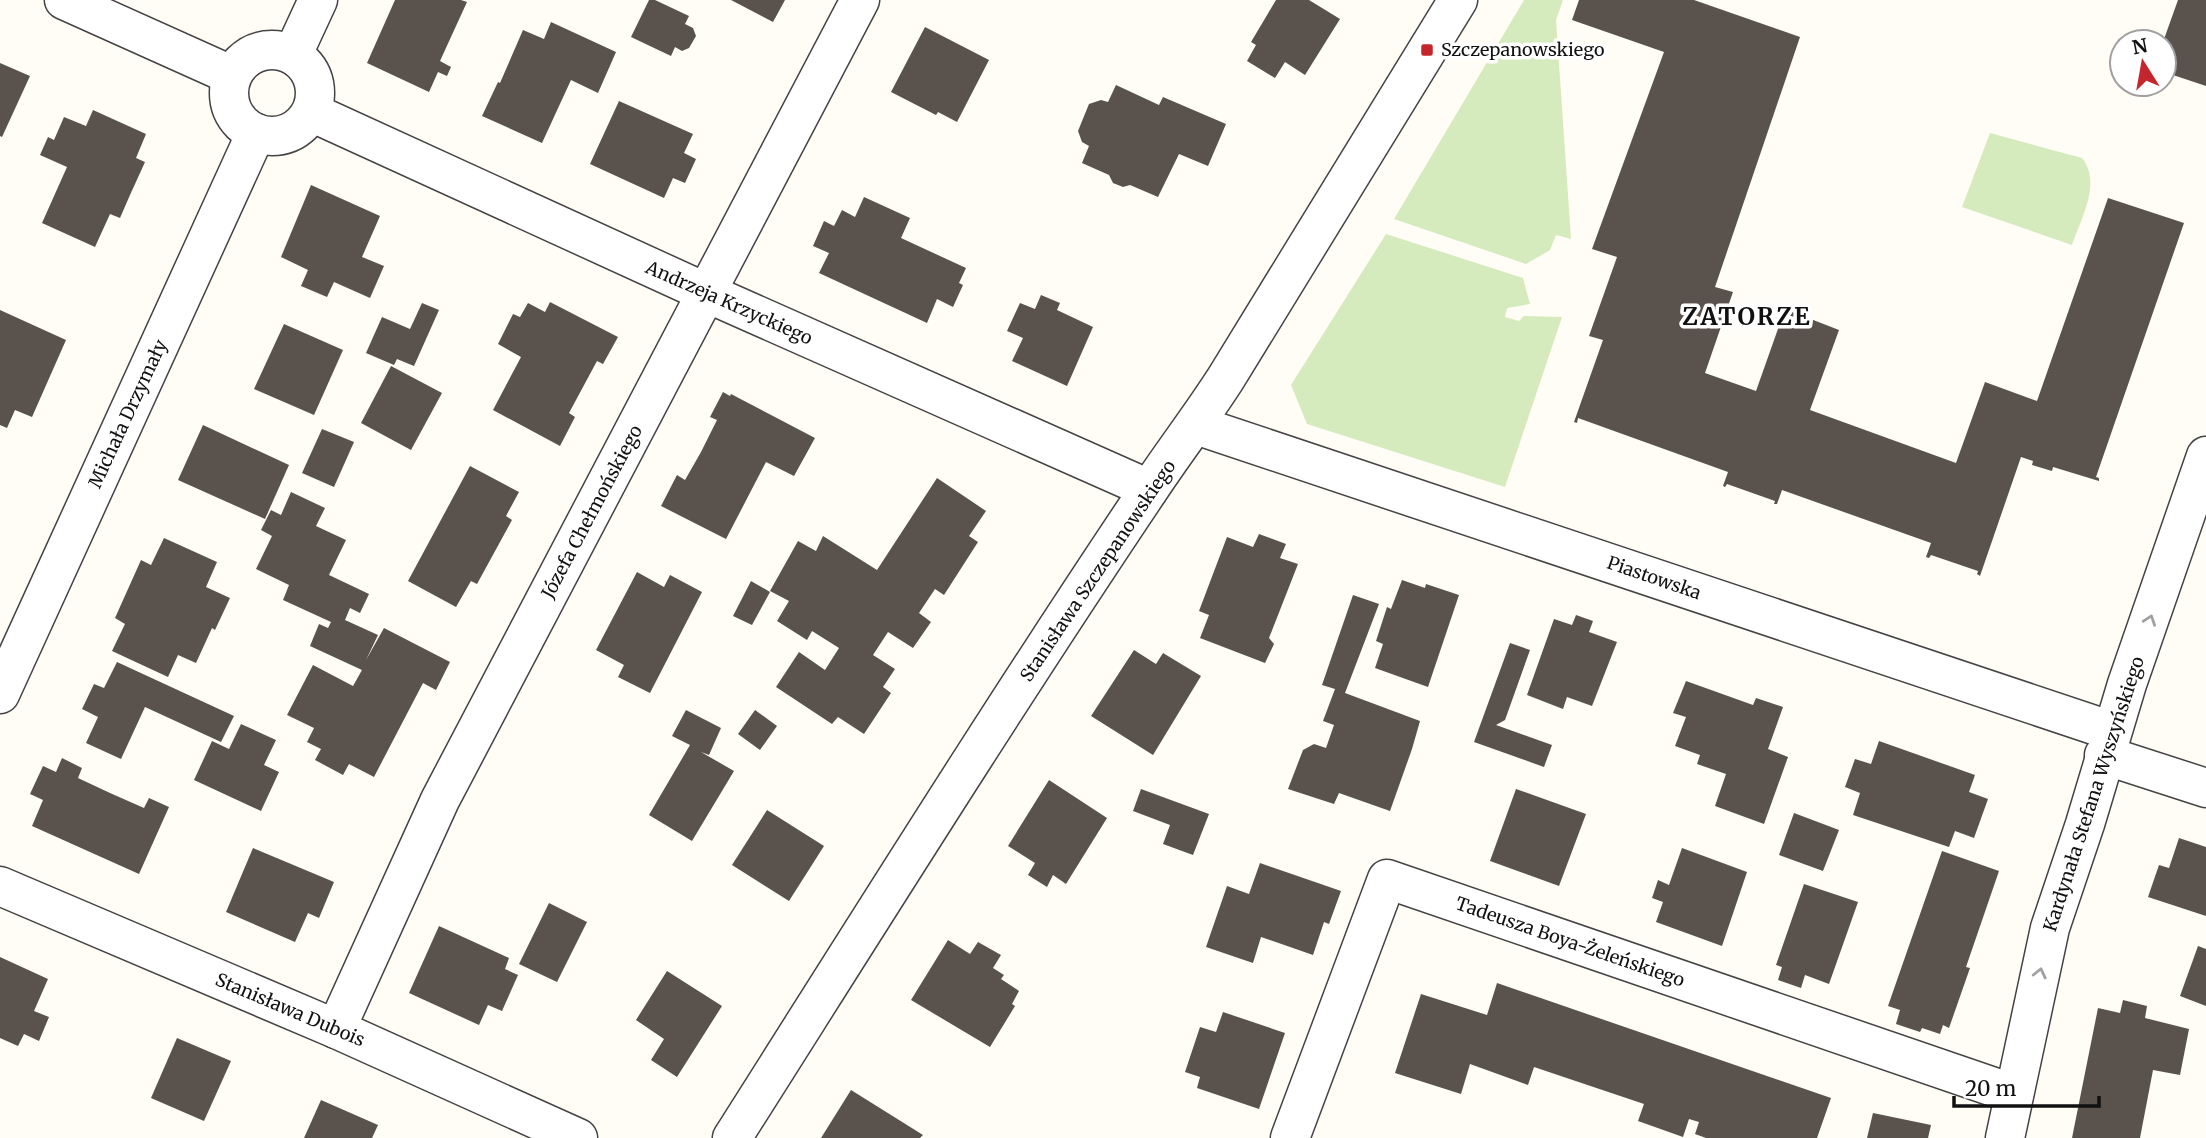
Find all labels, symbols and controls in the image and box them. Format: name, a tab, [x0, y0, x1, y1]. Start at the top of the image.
north arrow	[2108, 28, 2178, 98]
text: N	[2130, 33, 2149, 60]
place label: Szczepanowskiego	[1441, 38, 1604, 61]
marker: Szczepanowskiego	[1419, 42, 1435, 58]
street label: Andrzeja Krzyckiego	[641, 255, 816, 350]
district label: ZATORZE	[1682, 301, 1812, 332]
street label: Michała Drzymały	[83, 336, 172, 492]
street label: Józefa Chełmońskiego	[536, 421, 647, 603]
street label: Stanisława Szczepanowskiego	[1015, 456, 1180, 686]
street label: Piastowska	[1604, 551, 1705, 604]
one-way arrow	[2142, 615, 2156, 627]
street label: Kardynała Stefana Wyszyńskiego	[2038, 653, 2149, 934]
street label: Tadeusza Boya-Żeleńskiego	[1453, 891, 1688, 992]
one-way arrow	[2032, 967, 2047, 979]
street label: Stanisława Dubois	[212, 968, 368, 1051]
scale bar	[1954, 1064, 2099, 1108]
text: 20 m	[1965, 1075, 2017, 1102]

